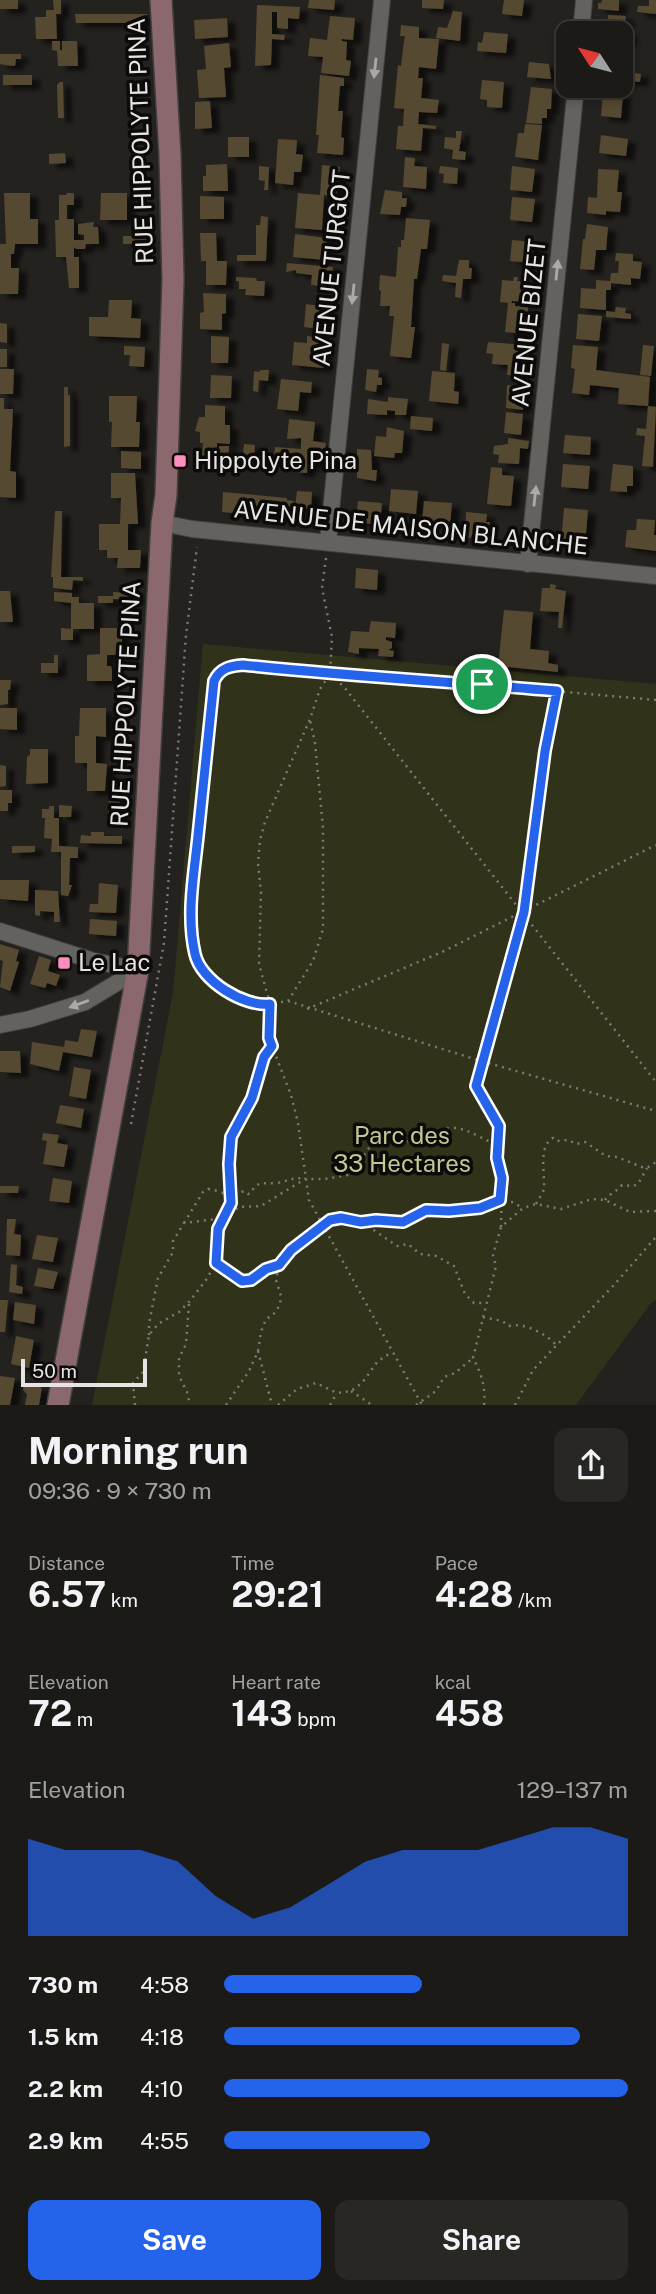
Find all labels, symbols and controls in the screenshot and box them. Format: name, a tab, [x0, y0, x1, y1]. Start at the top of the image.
street label: RUE HIPPOLYTE PINA	[122, 18, 158, 264]
north arrow	[556, 21, 634, 98]
map controls	[556, 21, 633, 98]
one-way arrow	[370, 57, 381, 79]
street label: AVENUE TURGOT	[307, 168, 355, 368]
street label: AVENUE BIZET	[505, 237, 551, 408]
one-way arrow	[552, 259, 563, 281]
one-way arrow	[347, 283, 358, 305]
place label: Hippolyte Pina	[194, 446, 357, 474]
marker: Hippolyte Pina	[172, 453, 188, 469]
one-way arrow	[530, 485, 541, 507]
street label: AVENUE DE MAISON BLANCHE	[233, 494, 590, 560]
street label: RUE HIPPOLYTE PINA	[105, 580, 145, 828]
pin	[452, 654, 512, 714]
icon: arrive	[463, 665, 501, 703]
place label: Le Lac	[78, 948, 150, 976]
marker: Le Lac	[56, 955, 72, 971]
one-way arrow	[68, 998, 89, 1009]
park label: Parc des 33 Hectares	[333, 1121, 471, 1177]
scale bar	[21, 1356, 147, 1388]
text: 50 m	[32, 1360, 77, 1382]
text: Morning run	[28, 1428, 249, 1473]
button: share	[554, 1428, 628, 1502]
text: 09:36 · 9 × 730 m	[28, 1477, 212, 1504]
text: Distance	[28, 1552, 105, 1574]
text: Time	[231, 1552, 275, 1574]
text: Pace	[435, 1552, 478, 1574]
text: 6.57	[28, 1574, 106, 1615]
text: 29:21	[231, 1574, 324, 1615]
text: 4:28	[435, 1574, 513, 1615]
text: km	[106, 1589, 138, 1611]
text: /km	[513, 1589, 552, 1611]
text: Elevation	[28, 1671, 109, 1693]
text: Heart rate	[231, 1671, 321, 1693]
text: kcal	[435, 1671, 471, 1693]
text: 72	[28, 1693, 72, 1734]
text: 143	[231, 1693, 293, 1734]
text: 458	[435, 1693, 504, 1734]
text: m	[72, 1708, 93, 1730]
text: bpm	[293, 1708, 336, 1730]
text: Elevation	[28, 1776, 126, 1803]
text: 129–137 m	[517, 1776, 628, 1803]
text: 730 m	[28, 1971, 98, 1998]
text: 4:58	[140, 1971, 189, 1998]
text: 1.5 km	[28, 2023, 99, 2050]
text: 4:18	[140, 2023, 184, 2050]
text: 2.2 km	[28, 2075, 103, 2102]
text: 4:10	[140, 2075, 183, 2102]
text: 2.9 km	[28, 2127, 103, 2154]
text: 4:55	[140, 2127, 189, 2154]
button: Save	[28, 2200, 321, 2280]
button: Share	[335, 2200, 628, 2280]

